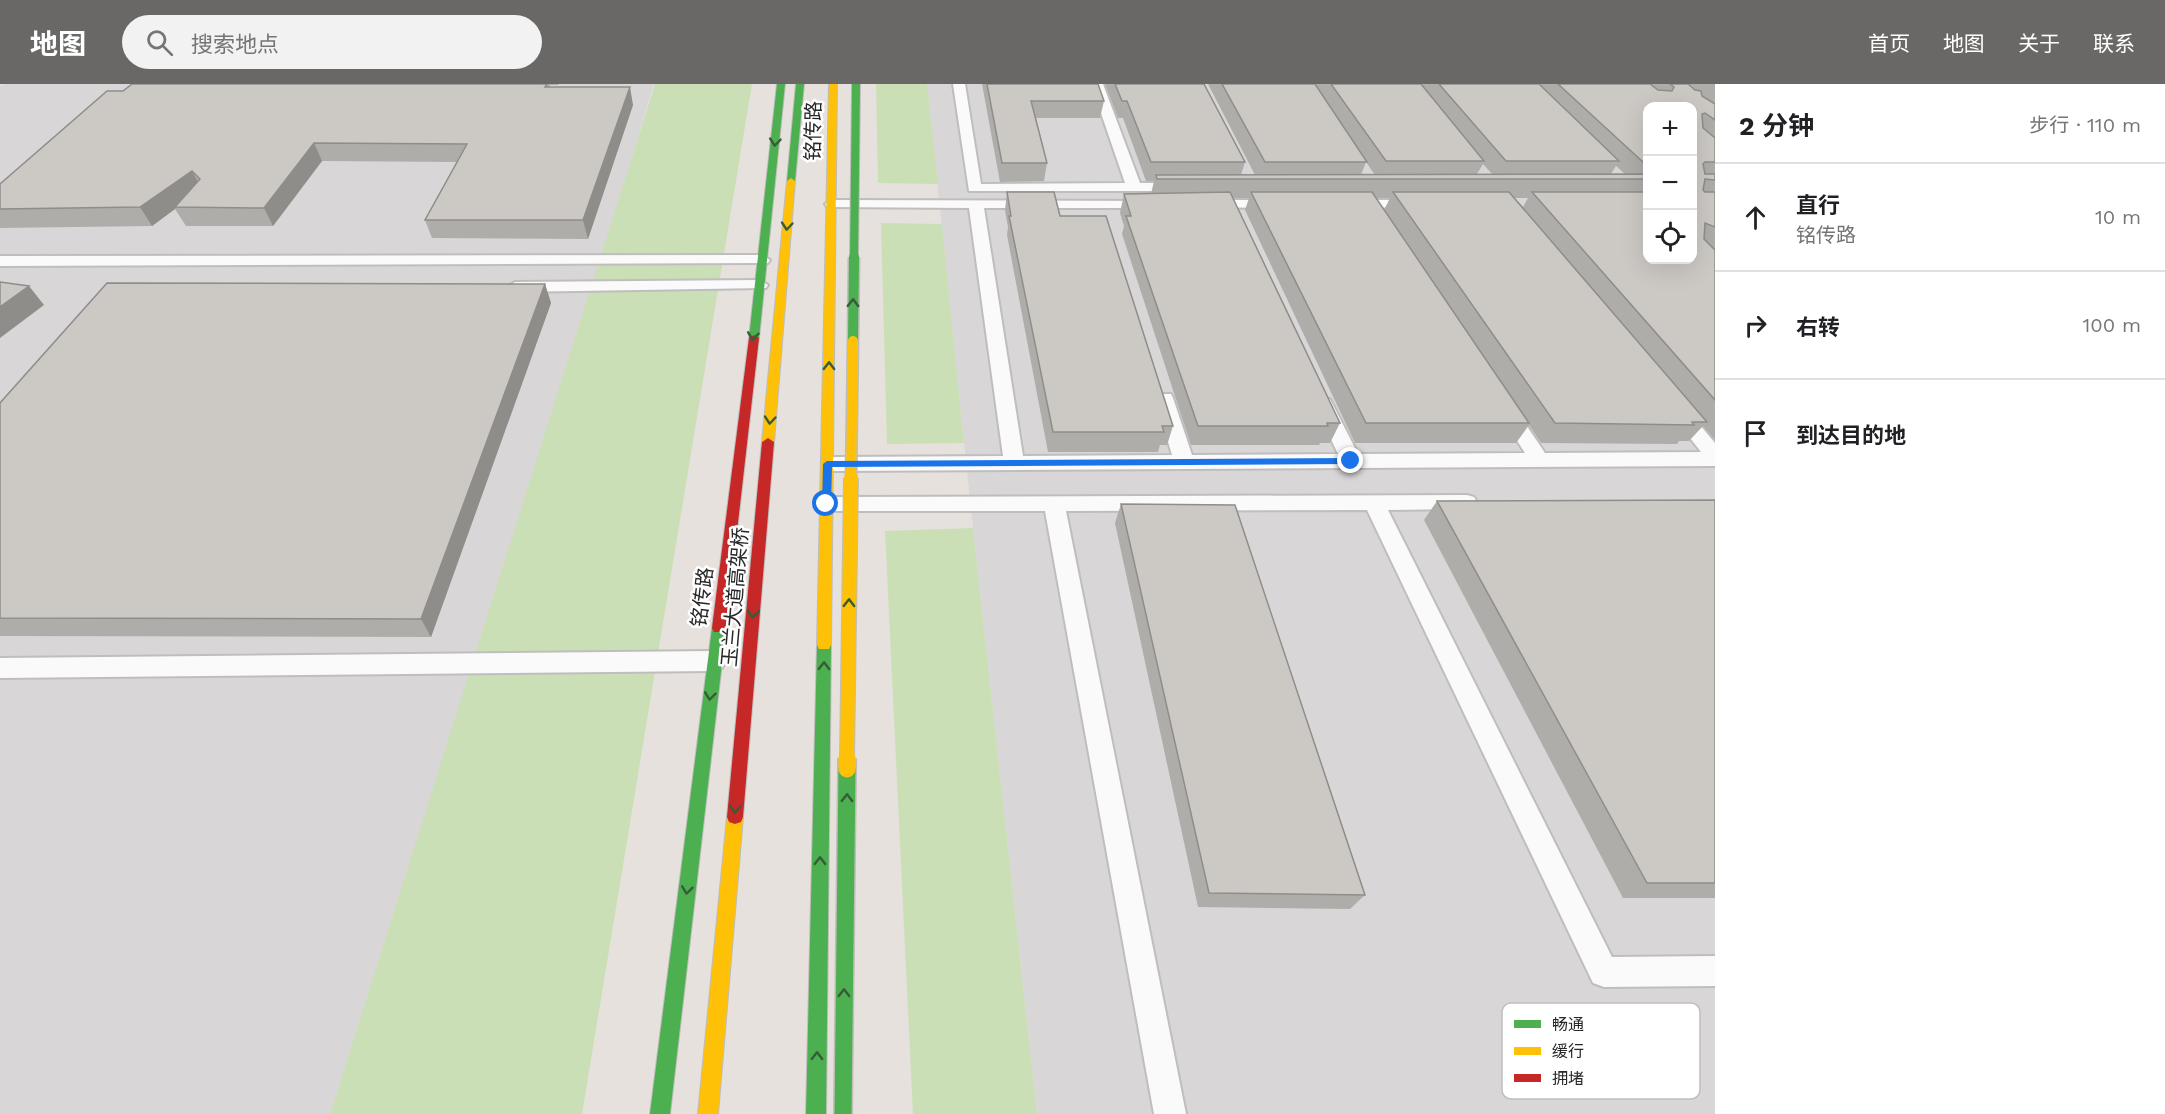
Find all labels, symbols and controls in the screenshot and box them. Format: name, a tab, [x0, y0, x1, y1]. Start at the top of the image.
search box	[122, 15, 542, 69]
icon: search	[143, 26, 176, 59]
text: 地图	[30, 28, 86, 61]
text: 首页	[1868, 31, 1910, 56]
text: 地图	[1943, 31, 1985, 56]
text: 关于	[2018, 31, 2060, 56]
text: 联系	[2093, 31, 2135, 56]
text: 搜索地点	[191, 32, 279, 57]
street label: 铭传路	[800, 101, 826, 161]
map controls	[1643, 102, 1697, 264]
button: +	[1643, 102, 1697, 156]
text: 2 分钟	[1739, 111, 1814, 141]
text: 步行 · 110 m	[2029, 113, 2141, 137]
one-way arrow	[769, 138, 782, 147]
button: −	[1643, 156, 1697, 210]
text: 直行	[1796, 193, 1840, 218]
icon: ahead	[1739, 201, 1772, 234]
text: 10 m	[2095, 205, 2141, 229]
button: locate	[1643, 210, 1697, 264]
one-way arrow	[781, 221, 794, 230]
text: 铭传路	[1796, 223, 1856, 247]
one-way arrow	[847, 298, 860, 307]
icon: right	[1739, 309, 1772, 342]
text: 100 m	[2082, 313, 2141, 337]
text: 右转	[1796, 315, 1840, 340]
one-way arrow	[748, 331, 760, 341]
one-way arrow	[823, 361, 835, 370]
one-way arrow	[764, 416, 777, 425]
icon: arrive	[1739, 417, 1772, 450]
text: 到达目的地	[1796, 423, 1906, 448]
route end	[1337, 447, 1363, 473]
route start	[812, 490, 838, 516]
street label: 玉兰大道高架桥	[717, 526, 753, 668]
street label: 铭传路	[686, 566, 718, 628]
one-way arrow	[843, 598, 856, 607]
one-way arrow	[747, 610, 760, 619]
one-way arrow	[817, 661, 830, 670]
one-way arrow	[704, 692, 716, 701]
one-way arrow	[841, 793, 853, 802]
one-way arrow	[729, 804, 742, 813]
one-way arrow	[814, 856, 827, 865]
one-way arrow	[681, 885, 693, 895]
one-way arrow	[838, 988, 850, 997]
legend	[1502, 1003, 1700, 1099]
text: 畅通	[1552, 1015, 1584, 1034]
text: 缓行	[1552, 1042, 1584, 1061]
one-way arrow	[811, 1051, 823, 1060]
text: 拥堵	[1552, 1069, 1584, 1088]

